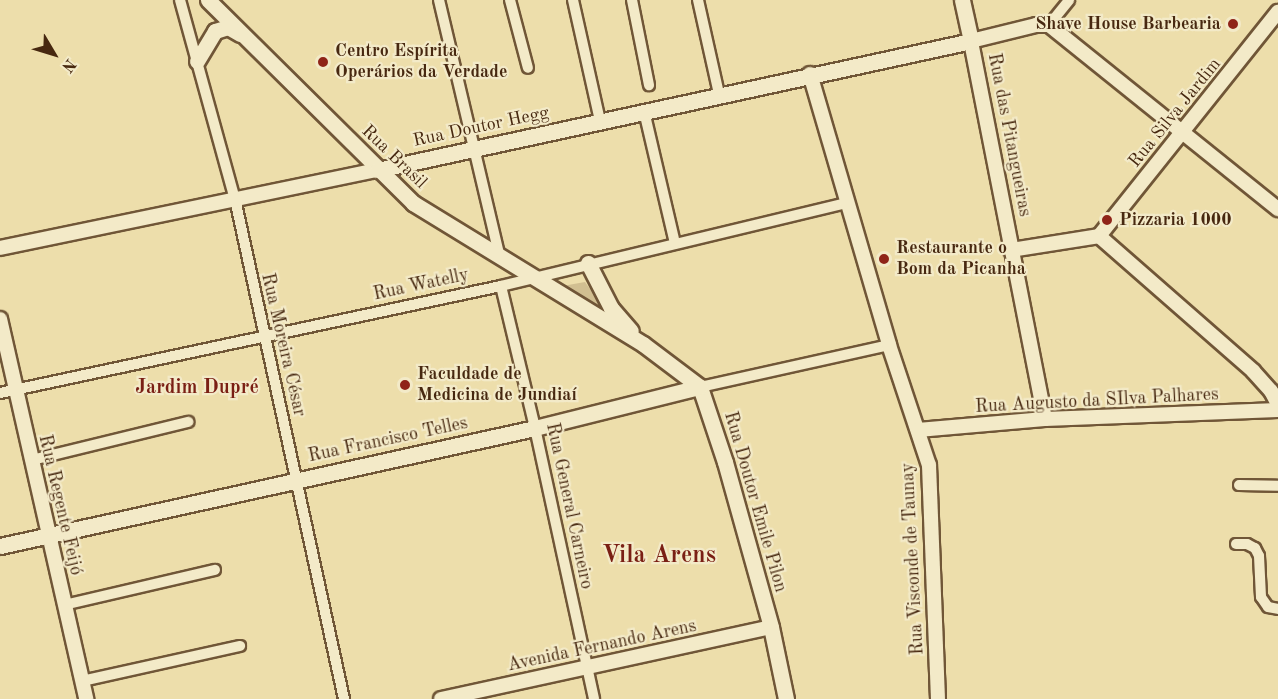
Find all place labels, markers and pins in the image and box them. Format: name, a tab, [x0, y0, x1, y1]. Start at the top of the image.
place label: Shave House Barbearia	[1035, 13, 1221, 35]
marker: Shave House Barbearia	[1226, 17, 1240, 31]
place label: Centro Espírita Operários da Verdade	[335, 41, 507, 84]
marker: Centro Espírita Operários da Verdade	[316, 55, 330, 69]
place label: Pizzaria 1000	[1119, 209, 1232, 231]
marker: Pizzaria 1000	[1100, 213, 1114, 227]
place label: Restaurante o Bom da Picanha	[896, 238, 1026, 280]
marker: Restaurante o Bom da Picanha	[877, 252, 891, 266]
place label: Faculdade de Medicina de Jundiaí	[417, 364, 577, 406]
marker: Faculdade de Medicina de Jundiaí	[398, 378, 412, 392]

